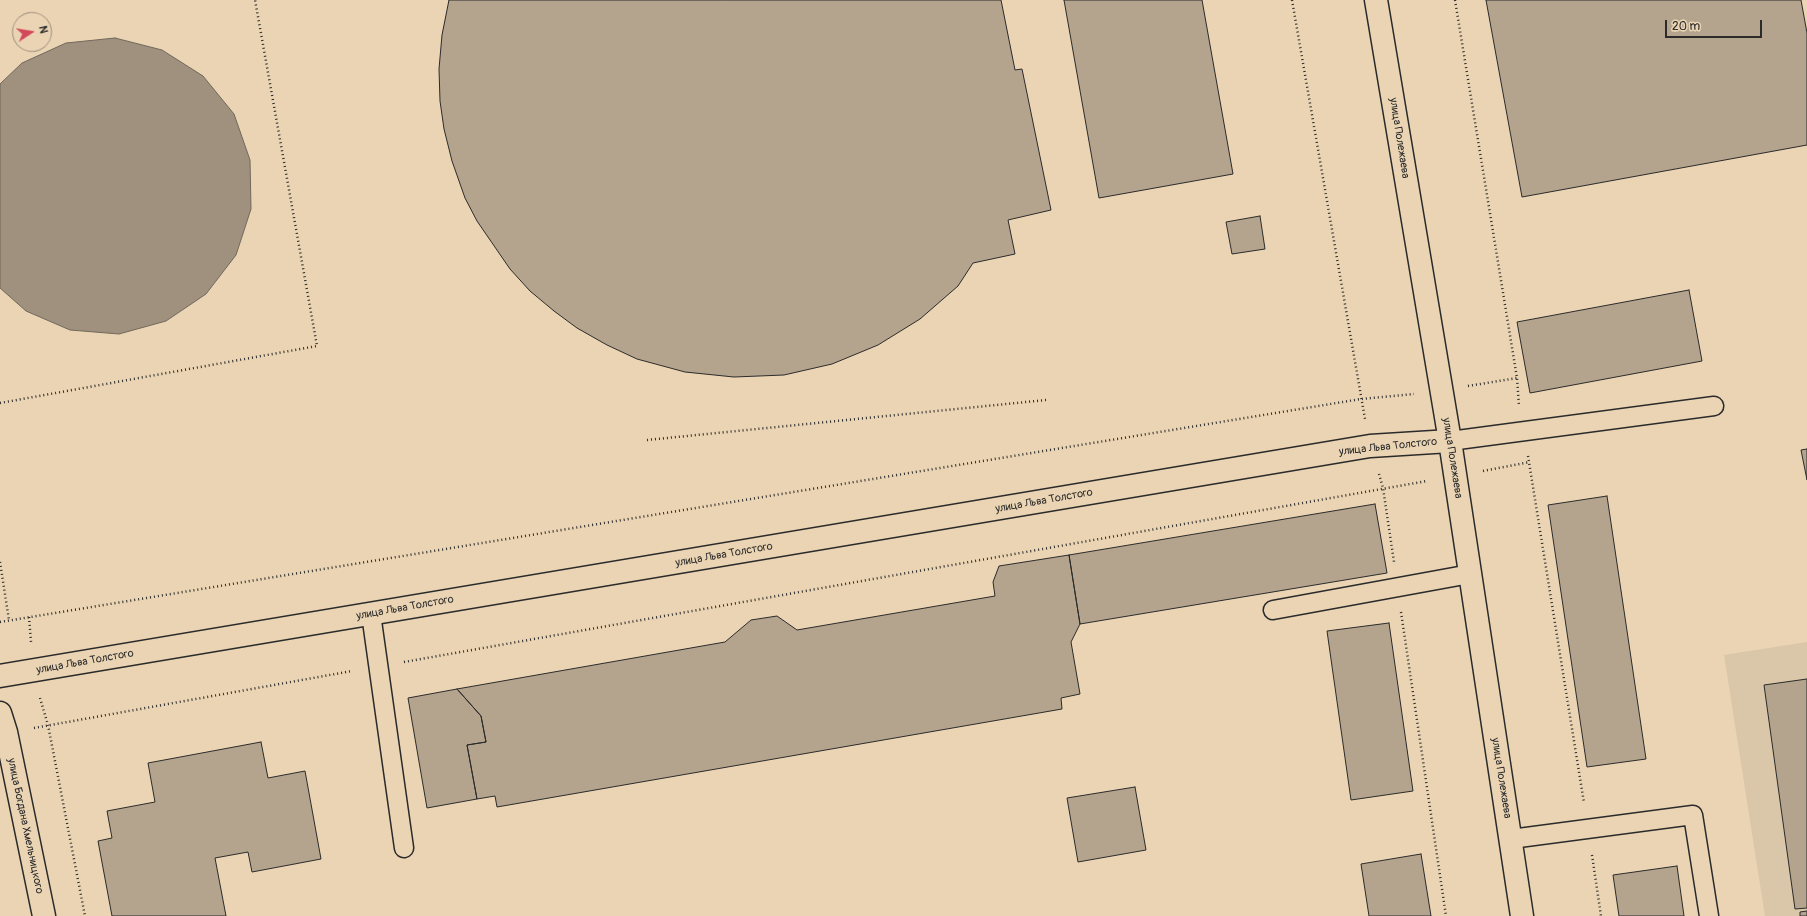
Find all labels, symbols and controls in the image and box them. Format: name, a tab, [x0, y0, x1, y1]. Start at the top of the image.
north arrow	[12, 12, 52, 52]
scale bar	[1667, 12, 1764, 38]
text: 20 m	[1672, 19, 1700, 34]
text: N	[36, 25, 50, 35]
street label: улица Полежаева	[1386, 97, 1412, 179]
street label: улица Полежаева	[1439, 417, 1465, 499]
street label: улица Льва Толстого	[1338, 435, 1438, 459]
street label: улица Льва Толстого	[994, 486, 1094, 516]
street label: улица Льва Толстого	[674, 540, 774, 570]
street label: улица Льва Толстого	[355, 593, 455, 623]
street label: улица Льва Толстого	[35, 647, 135, 677]
street label: улица Полежаева	[1488, 737, 1514, 819]
street label: улица Богдана Хмельницкого	[4, 757, 46, 895]

